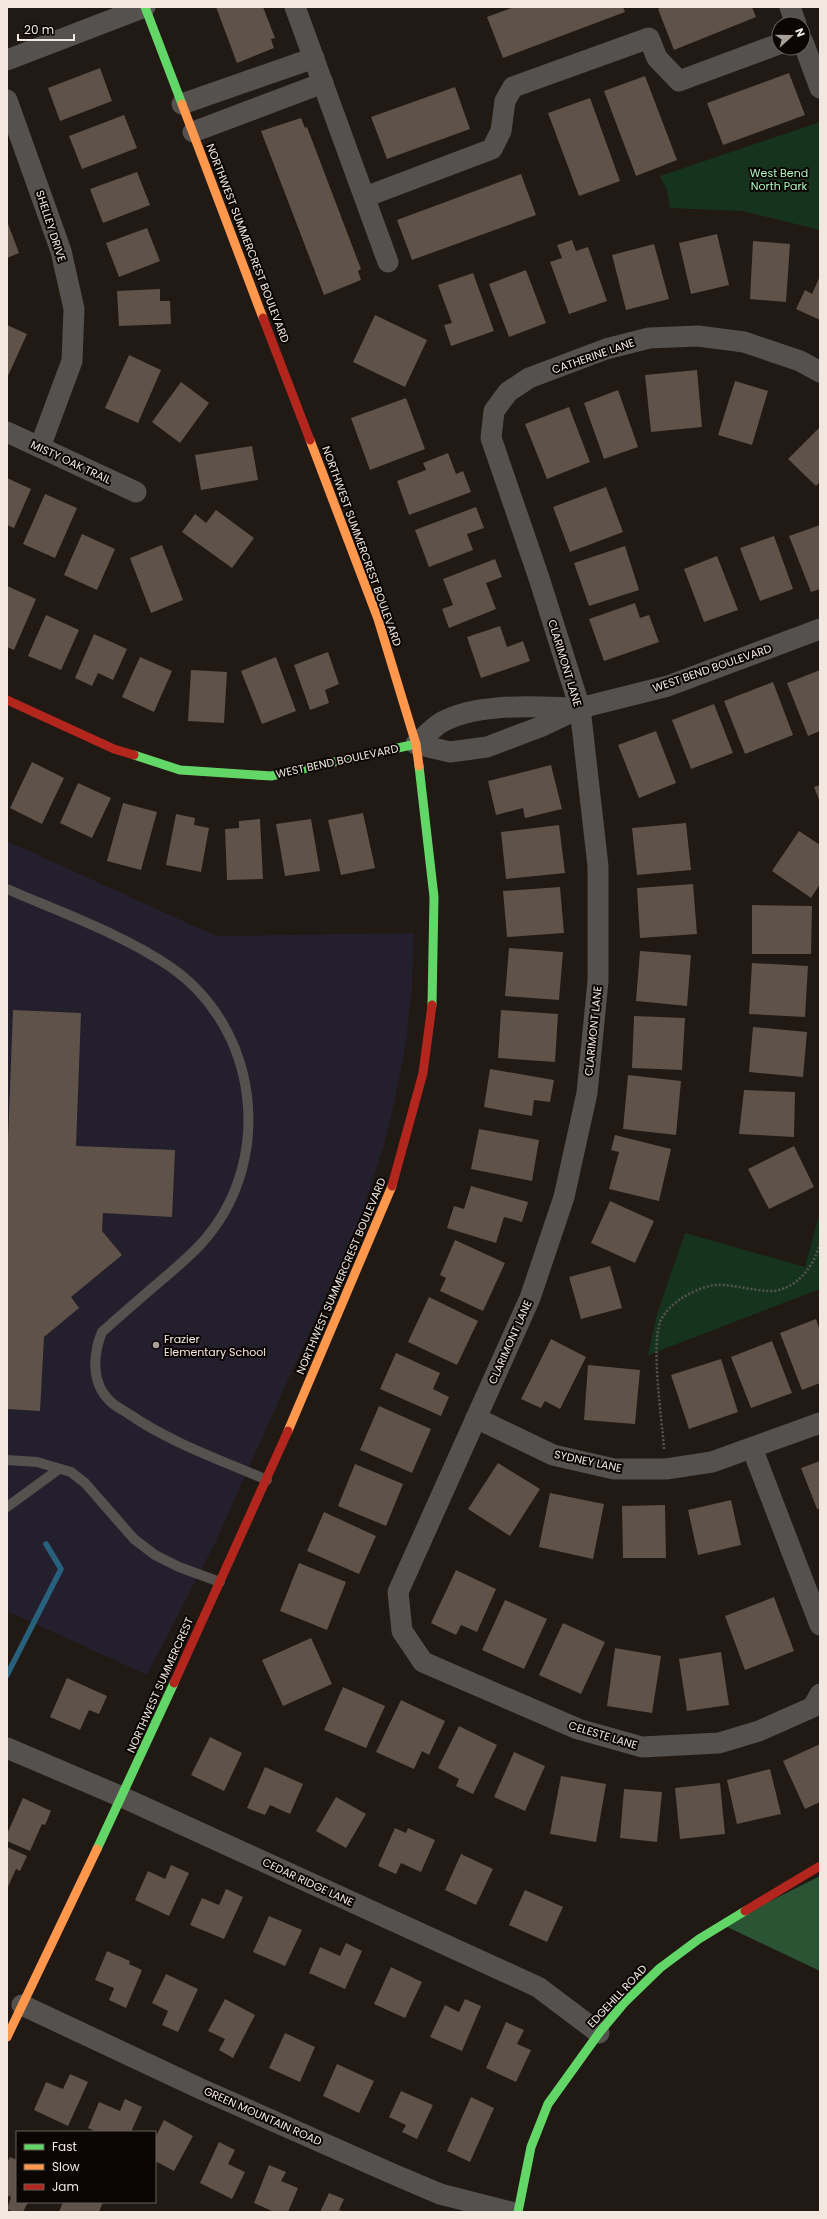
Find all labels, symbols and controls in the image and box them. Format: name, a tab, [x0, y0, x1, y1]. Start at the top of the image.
scale bar	[18, 16, 74, 42]
north arrow	[771, 16, 811, 56]
text: 20 m	[24, 21, 54, 38]
text: N	[791, 26, 809, 39]
street label: NORTHWEST SUMMERCREST BOULEVARD	[203, 141, 294, 345]
park label: West Bend North Park	[750, 165, 808, 194]
street label: SHELLEY DRIVE	[32, 188, 70, 264]
street label: CATHERINE LANE	[550, 334, 636, 378]
street label: MISTY OAK TRAIL	[28, 436, 114, 488]
street label: NORTHWEST SUMMERCREST BOULEVARD	[318, 444, 406, 649]
street label: CLARIMONT LANE	[544, 617, 586, 709]
street label: WEST BEND BOULEVARD	[650, 640, 774, 696]
street label: WEST BEND BOULEVARD	[274, 740, 400, 782]
street label: CLARIMONT LANE	[580, 985, 606, 1077]
street label: NORTHWEST SUMMERCREST BOULEVARD	[292, 1175, 390, 1377]
street label: CLARIMONT LANE	[484, 1297, 536, 1387]
place label: Frazier Elementary School	[164, 1331, 266, 1360]
marker: Frazier Elementary School	[151, 1340, 161, 1350]
street label: SYDNEY LANE	[553, 1446, 623, 1476]
street label: NORTHWEST SUMMERCREST	[123, 1615, 197, 1755]
street label: CELESTE LANE	[567, 1717, 639, 1753]
street label: CEDAR RIDGE LANE	[260, 1854, 356, 1910]
street label: EDGEHILL ROAD	[584, 1961, 651, 2031]
street label: GREEN MOUNTAIN ROAD	[201, 2083, 325, 2149]
legend	[16, 2131, 156, 2203]
text: Fast	[52, 2138, 77, 2155]
text: Slow	[52, 2158, 80, 2175]
text: Jam	[52, 2178, 79, 2195]

